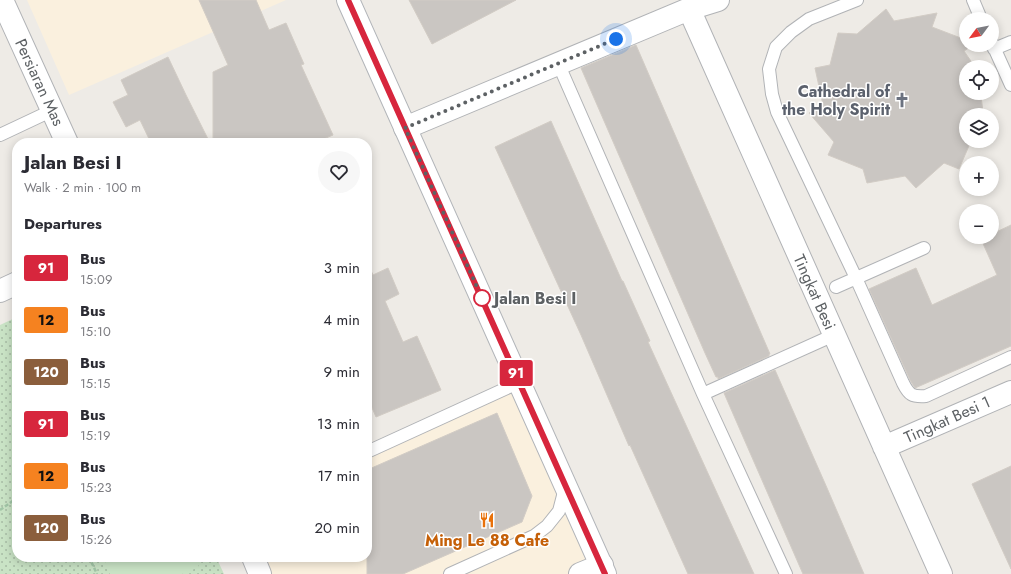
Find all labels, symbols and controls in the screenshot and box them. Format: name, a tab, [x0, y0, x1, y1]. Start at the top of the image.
north arrow	[959, 12, 999, 52]
map controls	[959, 12, 999, 244]
your location	[606, 29, 626, 49]
street label: Persiaran Mas	[9, 35, 70, 130]
button: locate	[959, 60, 999, 100]
place label: Cathedral of the Holy Spirit	[782, 80, 891, 121]
church icon: Cathedral of the Holy Spirit	[893, 91, 911, 109]
button: layers	[959, 108, 999, 148]
text: Jalan Besi I	[24, 149, 122, 176]
button: heart	[318, 151, 360, 193]
button: +	[959, 156, 999, 196]
text: Walk · 2 min · 100 m	[24, 178, 141, 197]
button: −	[959, 204, 999, 244]
text: Departures	[24, 213, 102, 235]
text: Bus	[80, 248, 105, 270]
street label: Tingkat Besi	[788, 251, 841, 334]
text: 3 min	[324, 257, 360, 279]
text: 91	[38, 258, 54, 278]
text: 15:09	[80, 270, 112, 289]
place label: Jalan Besi I	[491, 287, 576, 310]
marker: Jalan Besi I	[473, 289, 491, 307]
text: Bus	[80, 300, 105, 322]
text: 4 min	[323, 309, 360, 331]
text: 12	[38, 310, 54, 330]
text: 15:10	[80, 322, 111, 341]
text: Bus	[80, 352, 105, 374]
line badge: 91	[498, 360, 534, 386]
text: 9 min	[323, 361, 360, 383]
text: 120	[33, 362, 59, 382]
text: 91	[508, 363, 524, 383]
text: 15:15	[80, 374, 110, 393]
street label: Tingkat Besi 1	[900, 390, 994, 449]
text: Bus	[80, 404, 105, 426]
text: 13 min	[317, 413, 360, 435]
text: 91	[38, 414, 54, 434]
text: 15:19	[80, 426, 110, 445]
text: Bus	[80, 456, 105, 478]
text: 17 min	[317, 465, 360, 487]
text: 12	[38, 466, 54, 486]
text: 15:23	[80, 478, 112, 497]
text: Bus	[80, 508, 105, 530]
restaurant icon: Ming Le 88 Cafe	[478, 511, 496, 529]
text: 20 min	[314, 517, 360, 539]
text: 120	[33, 518, 59, 538]
place label: Ming Le 88 Cafe	[425, 529, 549, 552]
text: 15:26	[80, 530, 112, 549]

